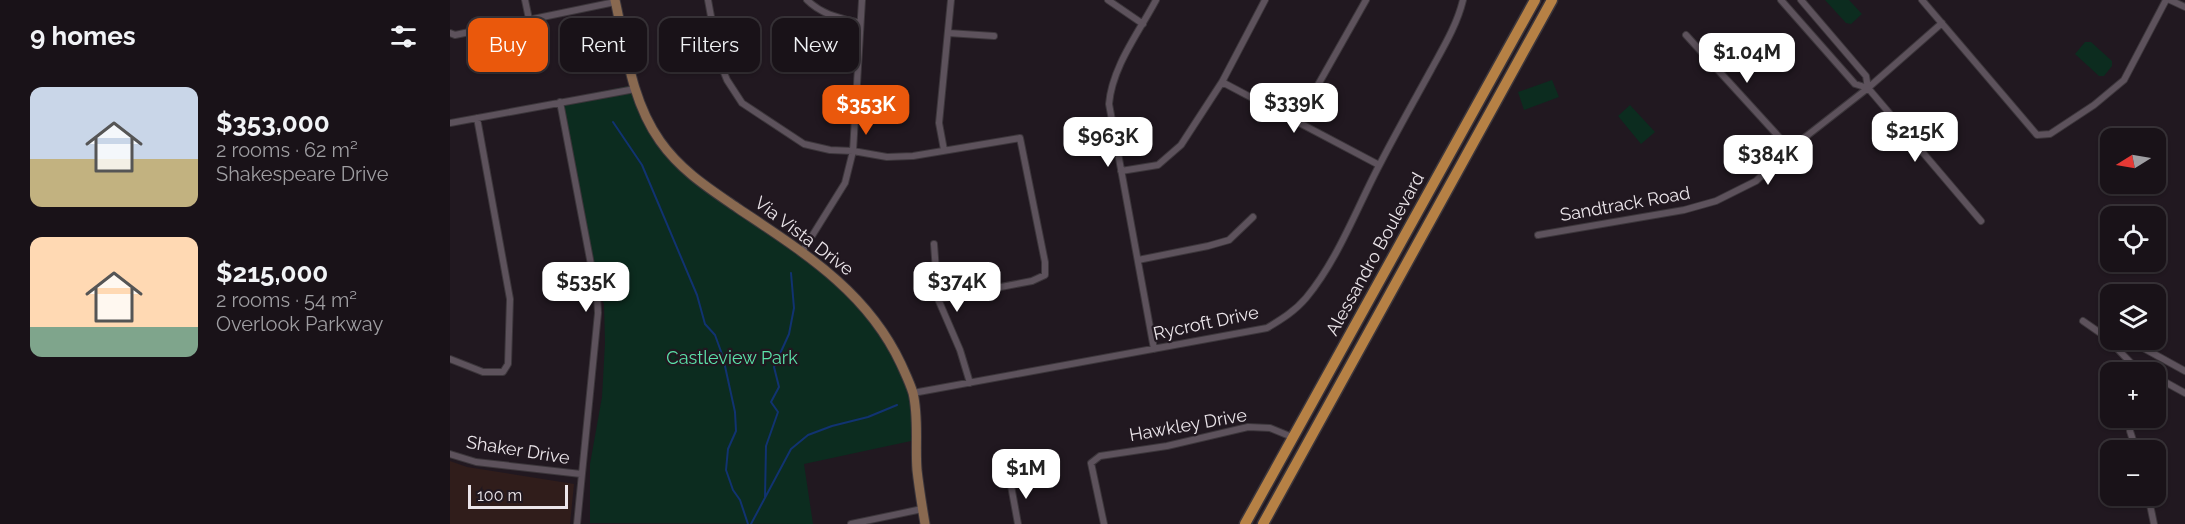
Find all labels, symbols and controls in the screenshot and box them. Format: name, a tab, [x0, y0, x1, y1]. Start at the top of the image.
chip: Buy	[468, 18, 548, 72]
chip: Rent	[560, 18, 647, 72]
chip: Filters	[659, 18, 760, 72]
chip: New	[772, 18, 859, 72]
icon: filters	[387, 20, 420, 53]
text: 9 homes	[30, 21, 136, 51]
pin: $1.04M	[1698, 33, 1796, 84]
text: $1.04M	[1713, 40, 1781, 64]
pin: $339K	[1252, 83, 1336, 134]
pin: $353K	[824, 85, 908, 136]
text: $339K	[1264, 90, 1324, 114]
text: $353K	[836, 92, 896, 116]
text: $353,000	[216, 108, 330, 138]
icon: home	[78, 111, 150, 183]
pin: $215K	[1873, 112, 1957, 163]
pin: $963K	[1066, 117, 1150, 168]
text: $215K	[1886, 119, 1944, 143]
text: $963K	[1077, 124, 1139, 148]
north arrow	[2100, 128, 2166, 194]
map controls	[2100, 128, 2166, 506]
pin: $384K	[1726, 135, 1810, 186]
text: 2 rooms · 62 m²	[216, 138, 358, 162]
text: $384K	[1738, 142, 1798, 166]
text: Shakespeare Drive	[216, 162, 388, 186]
street label: Alessandro Boulevard	[1321, 169, 1428, 339]
street label: Sandtrack Road	[1558, 182, 1692, 225]
street label: Via Vista Drive	[751, 192, 858, 280]
button: locate	[2100, 206, 2166, 272]
text: $215,000	[216, 258, 328, 288]
icon: home	[78, 261, 150, 333]
pin: $535K	[544, 262, 628, 313]
pin: $374K	[915, 262, 999, 313]
text: $535K	[556, 269, 616, 293]
text: $374K	[928, 269, 986, 293]
button: layers	[2100, 284, 2166, 350]
text: 2 rooms · 54 m²	[216, 288, 357, 312]
street label: Rycroft Drive	[1151, 301, 1261, 344]
text: Overlook Parkway	[216, 312, 383, 336]
park label: Castleview Park	[666, 347, 798, 368]
button: +	[2100, 362, 2166, 428]
street label: Hawkley Drive	[1128, 404, 1249, 445]
street label: Shaker Drive	[465, 431, 572, 468]
button: −	[2100, 440, 2166, 506]
pin: $1M	[997, 449, 1055, 500]
text: $1M	[1006, 456, 1046, 480]
scale bar	[468, 482, 568, 510]
text: 100 m	[477, 486, 522, 505]

